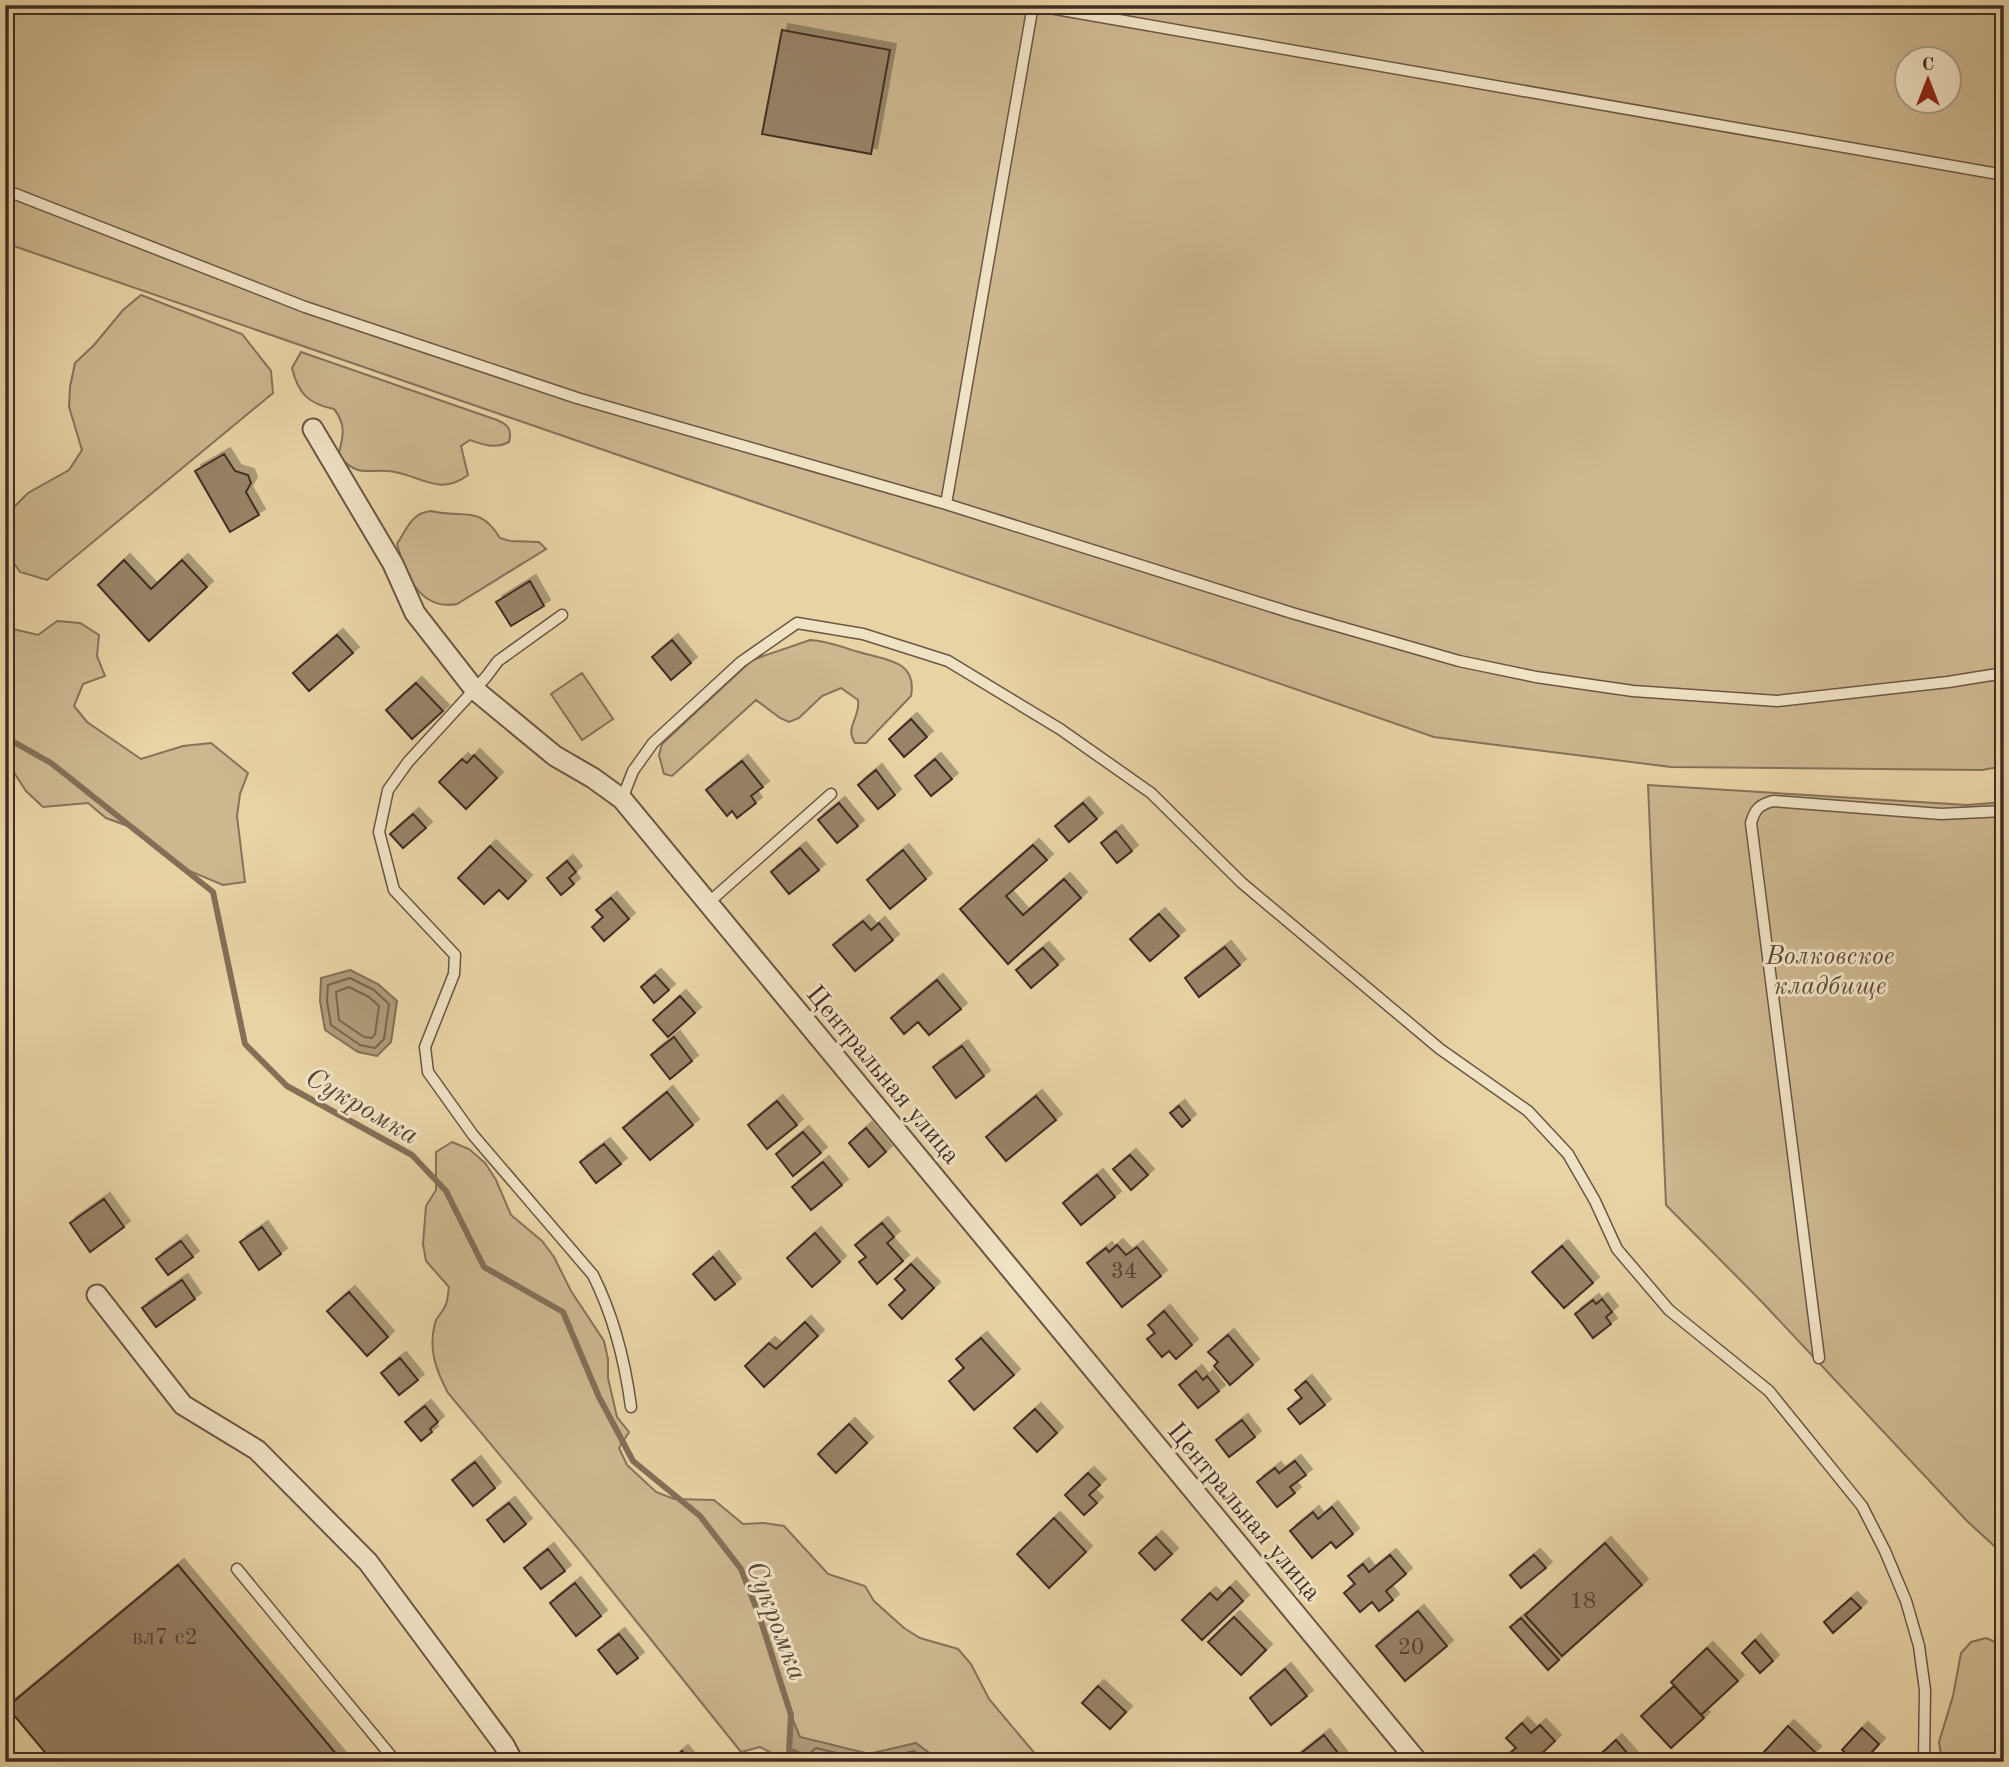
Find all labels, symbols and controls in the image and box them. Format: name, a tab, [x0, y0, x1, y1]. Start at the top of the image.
north arrow	[1894, 46, 1964, 116]
text: С	[1922, 56, 1934, 75]
park label: Волковское кладбище	[1765, 944, 1894, 1000]
street label: Центральная улица	[801, 981, 964, 1169]
water label: Сукромка	[300, 1064, 423, 1151]
house number: 34	[1111, 1260, 1137, 1283]
street label: Центральная улица	[1162, 1418, 1325, 1606]
water label: Сукромка	[740, 1557, 811, 1685]
house number: 18	[1570, 1590, 1596, 1613]
house number: вл7 с2	[132, 1626, 198, 1649]
house number: 20	[1398, 1636, 1424, 1659]

